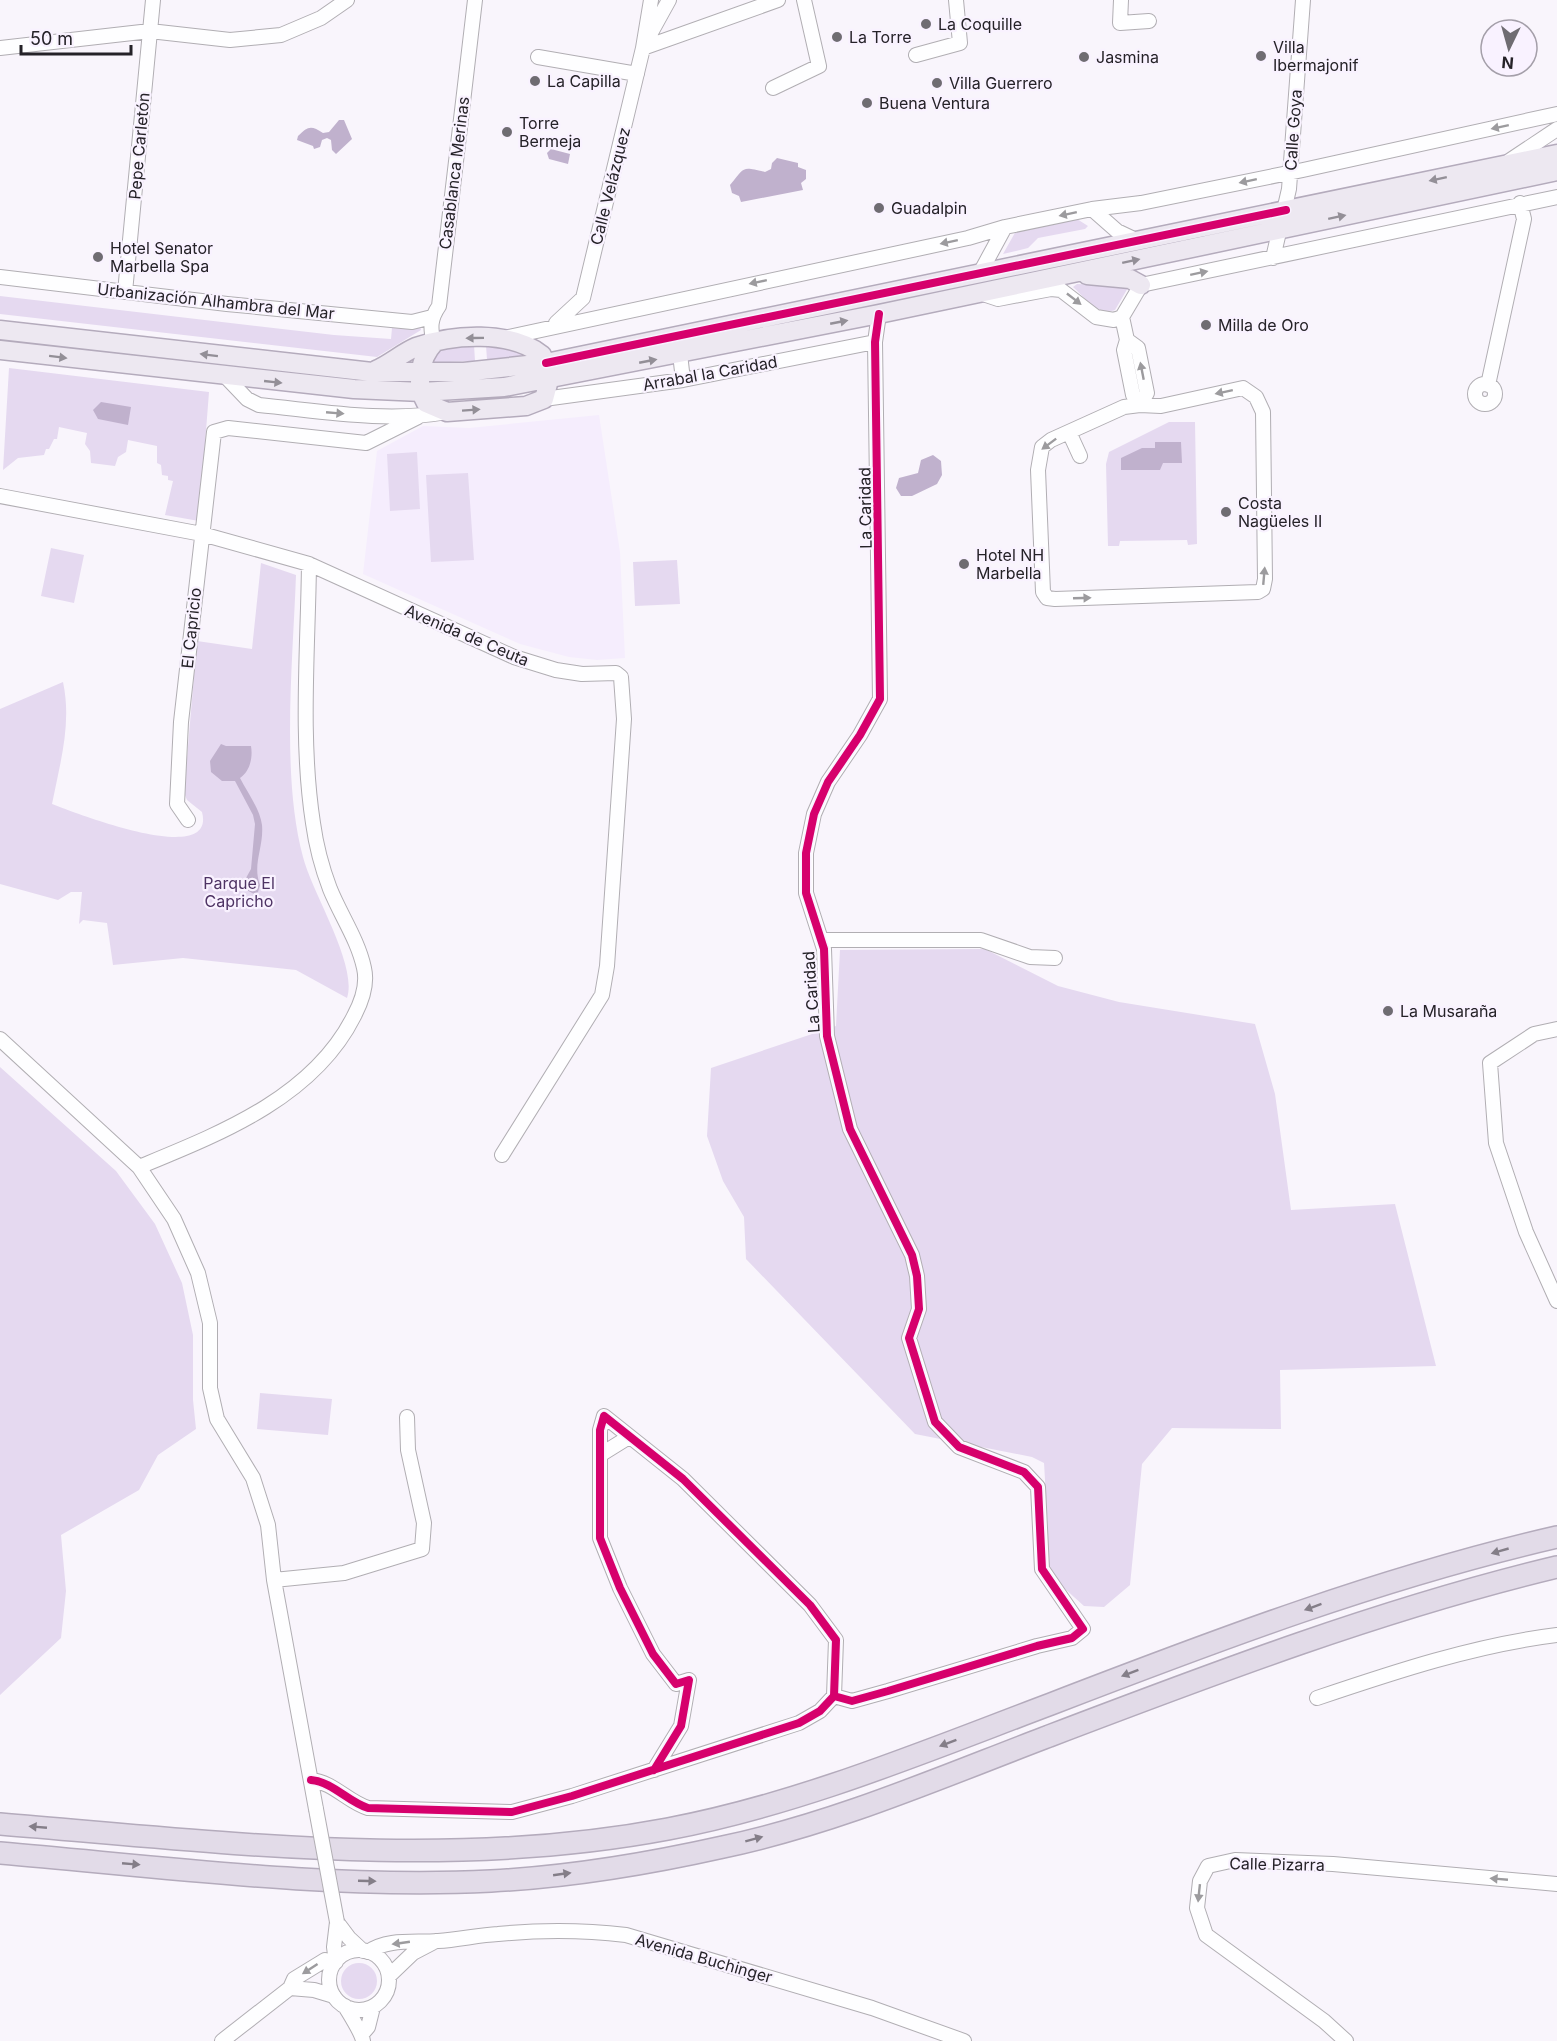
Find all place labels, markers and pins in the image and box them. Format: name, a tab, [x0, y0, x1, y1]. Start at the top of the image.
place label: La Coquille	[938, 14, 1022, 34]
marker: La Coquille	[919, 17, 933, 31]
place label: La Torre	[849, 27, 912, 47]
marker: La Torre	[830, 30, 844, 44]
place label: Villa Ibermajonif	[1273, 37, 1358, 75]
place label: Jasmina	[1096, 47, 1159, 67]
marker: Villa Ibermajonif	[1254, 49, 1268, 63]
marker: Jasmina	[1077, 50, 1091, 64]
place label: La Capilla	[547, 71, 621, 91]
place label: Villa Guerrero	[949, 73, 1053, 93]
marker: La Capilla	[528, 74, 542, 88]
marker: Villa Guerrero	[930, 76, 944, 90]
place label: Buena Ventura	[879, 93, 990, 113]
marker: Buena Ventura	[860, 96, 874, 110]
place label: Torre Bermeja	[519, 113, 581, 151]
marker: Torre Bermeja	[500, 125, 514, 139]
place label: Guadalpin	[891, 198, 967, 218]
marker: Guadalpin	[872, 201, 886, 215]
place label: Hotel Senator Marbella Spa	[110, 238, 213, 276]
marker: Hotel Senator Marbella Spa	[91, 250, 105, 264]
place label: Milla de Oro	[1218, 315, 1309, 335]
marker: Milla de Oro	[1199, 318, 1213, 332]
place label: Costa Nagüeles II	[1238, 493, 1322, 531]
marker: Costa Nagüeles II	[1219, 505, 1233, 519]
place label: Hotel NH Marbella	[976, 545, 1044, 583]
marker: Hotel NH Marbella	[957, 557, 971, 571]
place label: La Musaraña	[1400, 1001, 1497, 1021]
marker: La Musaraña	[1381, 1004, 1395, 1018]

